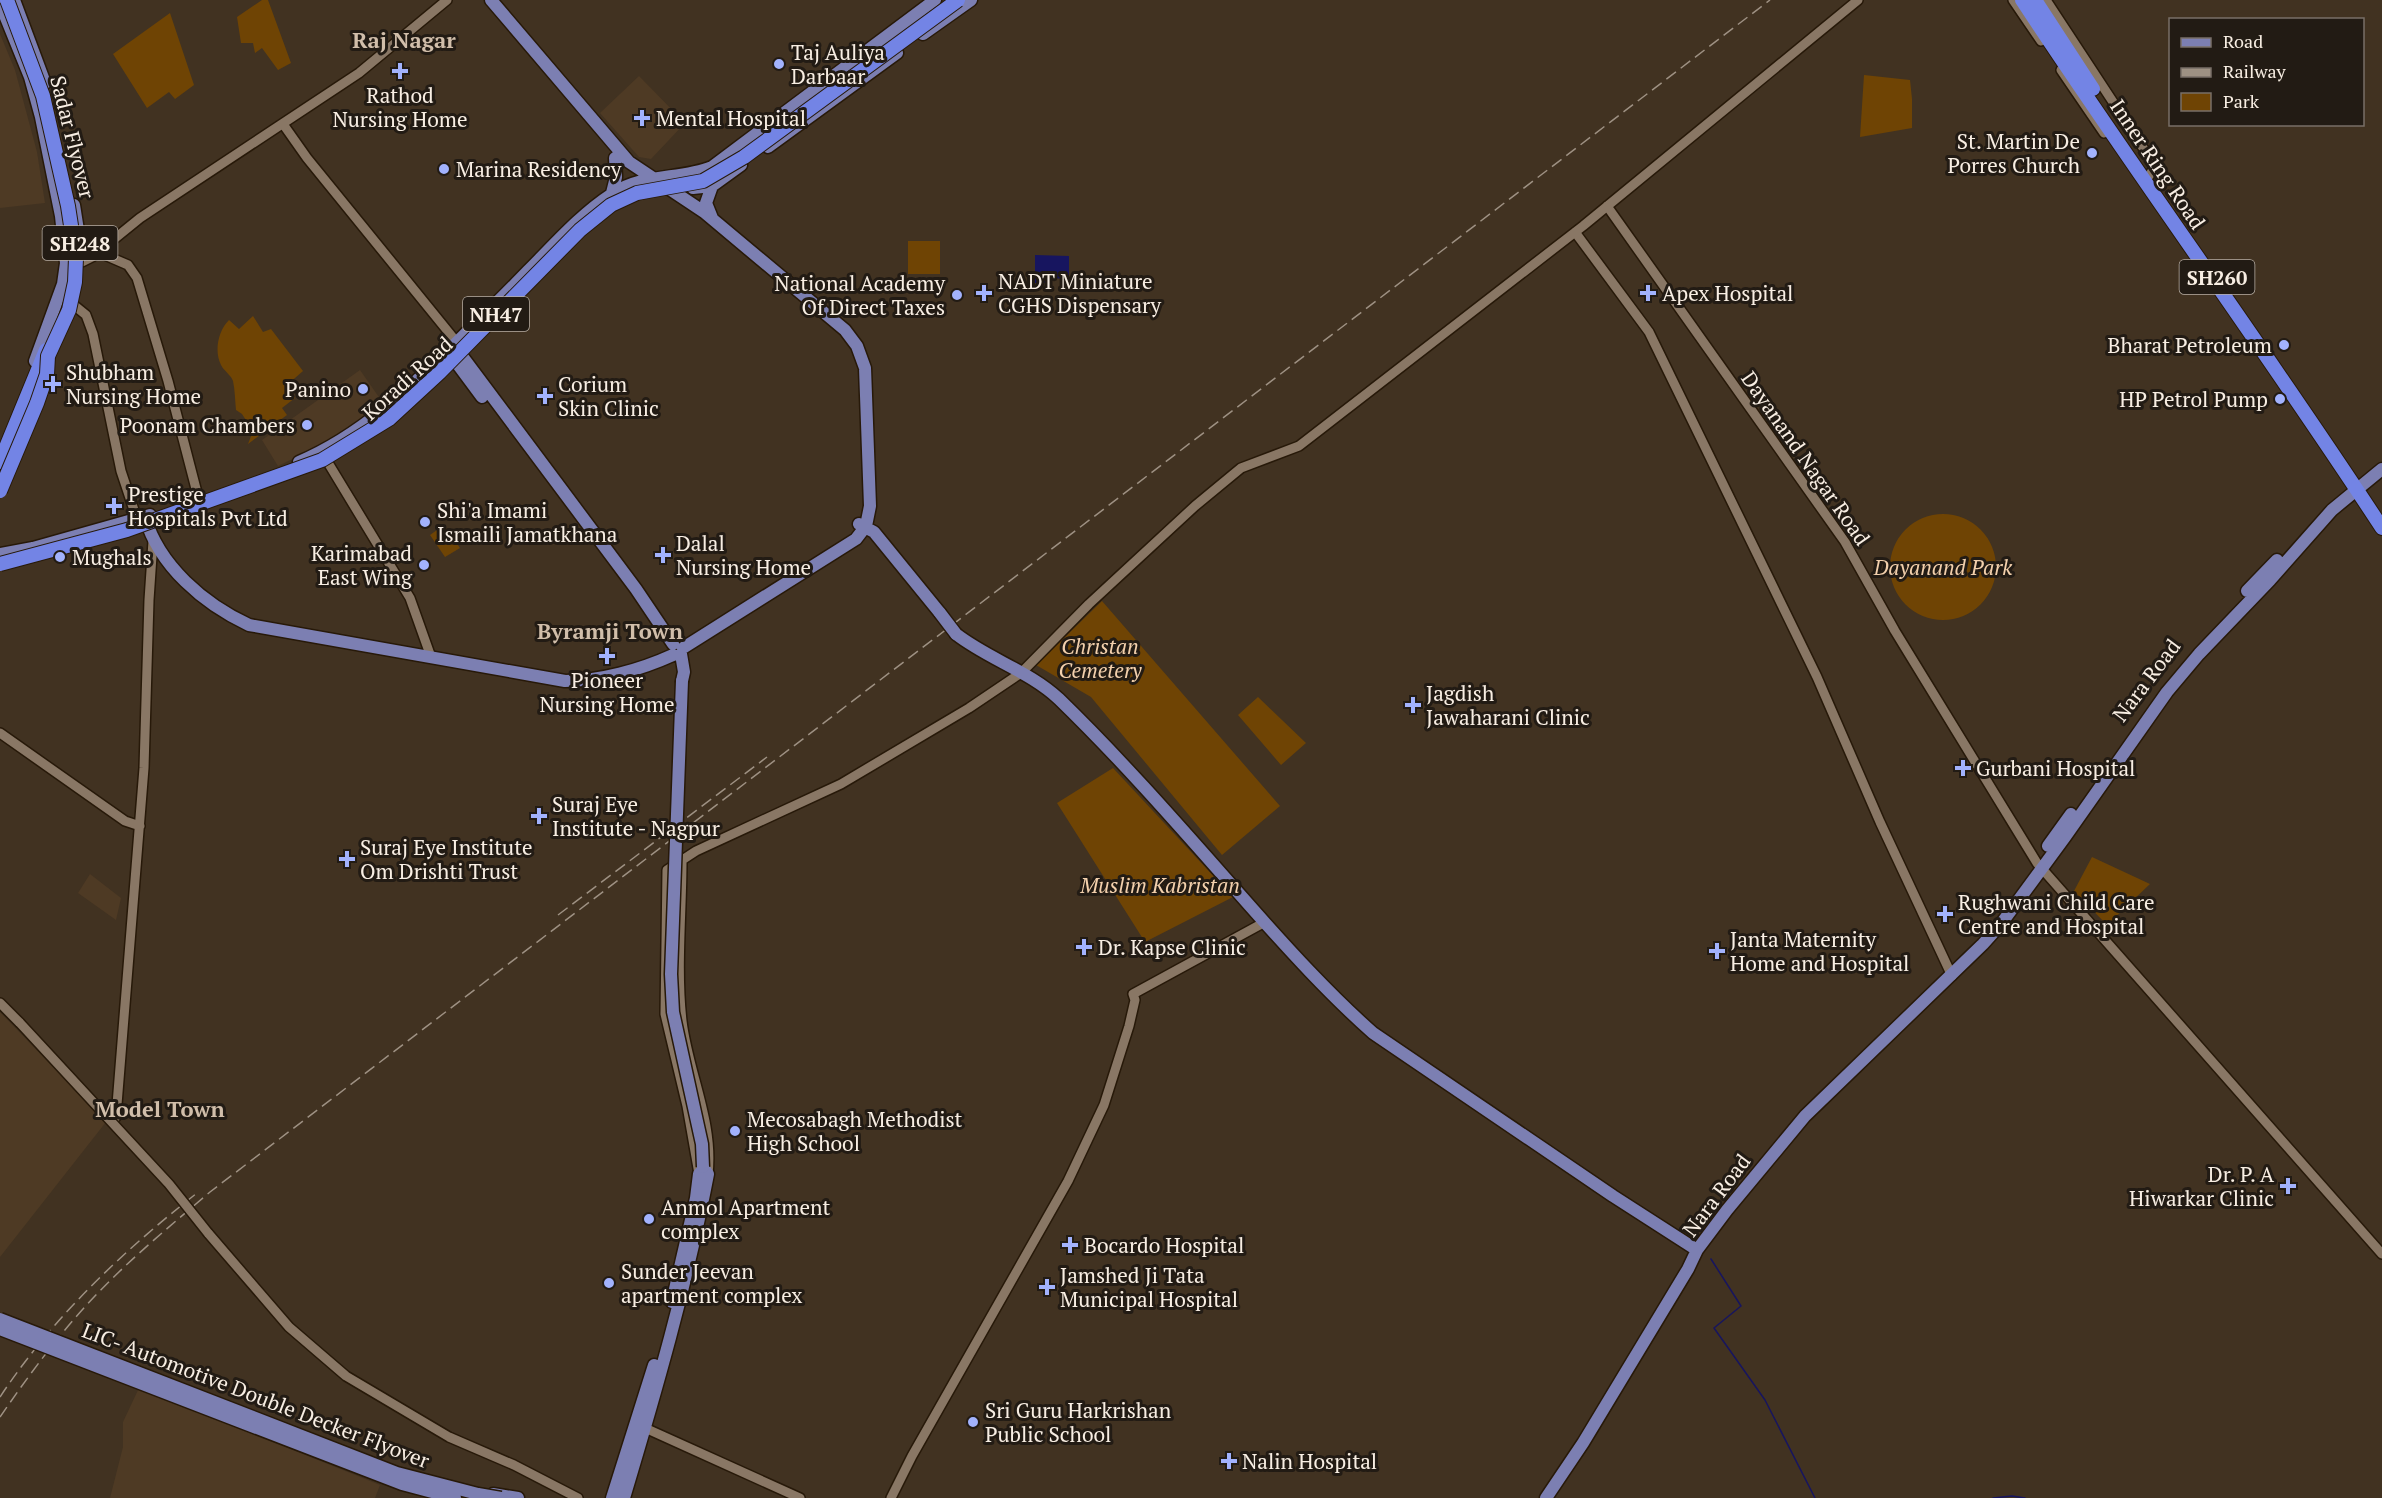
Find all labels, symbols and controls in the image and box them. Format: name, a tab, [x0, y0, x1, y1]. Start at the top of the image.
legend	[2169, 18, 2364, 126]
district label: Raj Nagar	[352, 25, 456, 54]
text: Road	[2223, 29, 2263, 53]
place label: Taj Auliya Darbaar	[791, 38, 885, 90]
marker: Taj Auliya Darbaar	[772, 57, 786, 71]
text: Railway	[2223, 59, 2287, 83]
marker: Rathod Nursing Home	[391, 62, 409, 80]
street label: Sadar Flyover	[44, 73, 102, 201]
place label: Rathod Nursing Home	[332, 81, 468, 133]
text: Park	[2223, 89, 2260, 113]
street label: Inner Ring Road	[2104, 93, 2212, 235]
place label: Mental Hospital	[656, 104, 806, 132]
marker: Mental Hospital	[633, 109, 651, 127]
place label: St. Martin De Porres Church	[1948, 127, 2080, 179]
marker: St. Martin De Porres Church	[2085, 146, 2099, 160]
place label: Marina Residency	[456, 155, 622, 183]
marker: Marina Residency	[437, 162, 451, 176]
road number: SH248	[42, 226, 118, 260]
road number: SH260	[2180, 260, 2254, 294]
place label: NADT Miniature CGHS Dispensary	[998, 267, 1161, 319]
place label: National Academy Of Direct Taxes	[774, 269, 945, 321]
place label: Apex Hospital	[1662, 279, 1793, 307]
marker: NADT Miniature CGHS Dispensary	[975, 284, 993, 302]
marker: Apex Hospital	[1639, 284, 1657, 302]
marker: National Academy Of Direct Taxes	[950, 288, 964, 302]
road number: NH47	[463, 297, 529, 331]
street label: Koradi Road	[356, 330, 459, 426]
place label: Bharat Petroleum	[2108, 331, 2272, 359]
marker: Bharat Petroleum	[2277, 338, 2291, 352]
place label: Shubham Nursing Home	[66, 358, 201, 410]
street label: Dayanand Nagar Road	[1735, 365, 1877, 551]
place label: Corium Skin Clinic	[558, 370, 659, 422]
marker: Shubham Nursing Home	[44, 375, 62, 393]
place label: Panino	[285, 375, 351, 403]
marker: Panino	[356, 382, 370, 396]
place label: HP Petrol Pump	[2119, 385, 2268, 413]
marker: Corium Skin Clinic	[536, 387, 554, 405]
marker: HP Petrol Pump	[2273, 392, 2287, 406]
place label: Poonam Chambers	[120, 411, 295, 439]
marker: Poonam Chambers	[300, 418, 314, 432]
place label: Prestige Hospitals Pvt Ltd	[128, 480, 288, 532]
place label: Shi'a Imami Ismaili Jamatkhana	[437, 496, 618, 548]
marker: Prestige Hospitals Pvt Ltd	[105, 497, 123, 515]
marker: Shi'a Imami Ismaili Jamatkhana	[418, 515, 432, 529]
place label: Dalal Nursing Home	[676, 529, 811, 581]
place label: Karimabad East Wing	[311, 539, 413, 591]
place label: Mughals	[72, 543, 152, 571]
marker: Dalal Nursing Home	[654, 546, 672, 564]
marker: Mughals	[53, 550, 67, 564]
park label: Dayanand Park	[1873, 553, 2013, 581]
marker: Karimabad East Wing	[417, 558, 431, 572]
district label: Byramji Town	[537, 616, 683, 645]
park label: Christan Cemetery	[1058, 632, 1142, 684]
street label: Nara Road	[2106, 633, 2186, 727]
marker: Pioneer Nursing Home	[598, 647, 616, 665]
place label: Pioneer Nursing Home	[539, 666, 675, 718]
place label: Jagdish Jawaharani Clinic	[1426, 679, 1590, 731]
marker: Jagdish Jawaharani Clinic	[1404, 696, 1422, 714]
place label: Gurbani Hospital	[1976, 754, 2135, 782]
marker: Gurbani Hospital	[1954, 759, 1972, 777]
place label: Suraj Eye Institute - Nagpur	[552, 790, 720, 842]
marker: Suraj Eye Institute - Nagpur	[530, 807, 548, 825]
place label: Suraj Eye Institute Om Drishti Trust	[360, 833, 533, 885]
marker: Suraj Eye Institute Om Drishti Trust	[338, 850, 356, 868]
park label: Muslim Kabristan	[1079, 871, 1240, 899]
place label: Rughwani Child Care Centre and Hospital	[1958, 888, 2155, 940]
marker: Rughwani Child Care Centre and Hospital	[1936, 905, 1954, 923]
place label: Janta Maternity Home and Hospital	[1730, 925, 1909, 977]
place label: Dr. Kapse Clinic	[1098, 933, 1246, 961]
marker: Dr. Kapse Clinic	[1075, 938, 1093, 956]
marker: Janta Maternity Home and Hospital	[1708, 942, 1726, 960]
district label: Model Town	[95, 1094, 225, 1123]
place label: Mecosabagh Methodist High School	[747, 1105, 963, 1157]
marker: Mecosabagh Methodist High School	[728, 1124, 742, 1138]
street label: Nara Road	[1676, 1148, 1756, 1242]
place label: Dr. P. A Hiwarkar Clinic	[2129, 1160, 2275, 1212]
marker: Dr. P. A Hiwarkar Clinic	[2279, 1177, 2297, 1195]
place label: Anmol Apartment complex	[661, 1193, 830, 1245]
marker: Anmol Apartment complex	[642, 1212, 656, 1226]
place label: Bocardo Hospital	[1084, 1231, 1244, 1259]
marker: Bocardo Hospital	[1061, 1236, 1079, 1254]
place label: Sunder Jeevan apartment complex	[621, 1257, 803, 1309]
place label: Jamshed Ji Tata Municipal Hospital	[1060, 1261, 1238, 1313]
marker: Sunder Jeevan apartment complex	[602, 1276, 616, 1290]
marker: Jamshed Ji Tata Municipal Hospital	[1038, 1278, 1056, 1296]
street label: LIC- Automotive Double Decker Flyover	[78, 1316, 434, 1474]
place label: Sri Guru Harkrishan Public School	[985, 1396, 1172, 1448]
marker: Sri Guru Harkrishan Public School	[966, 1415, 980, 1429]
place label: Nalin Hospital	[1242, 1447, 1377, 1475]
marker: Nalin Hospital	[1220, 1452, 1238, 1470]

